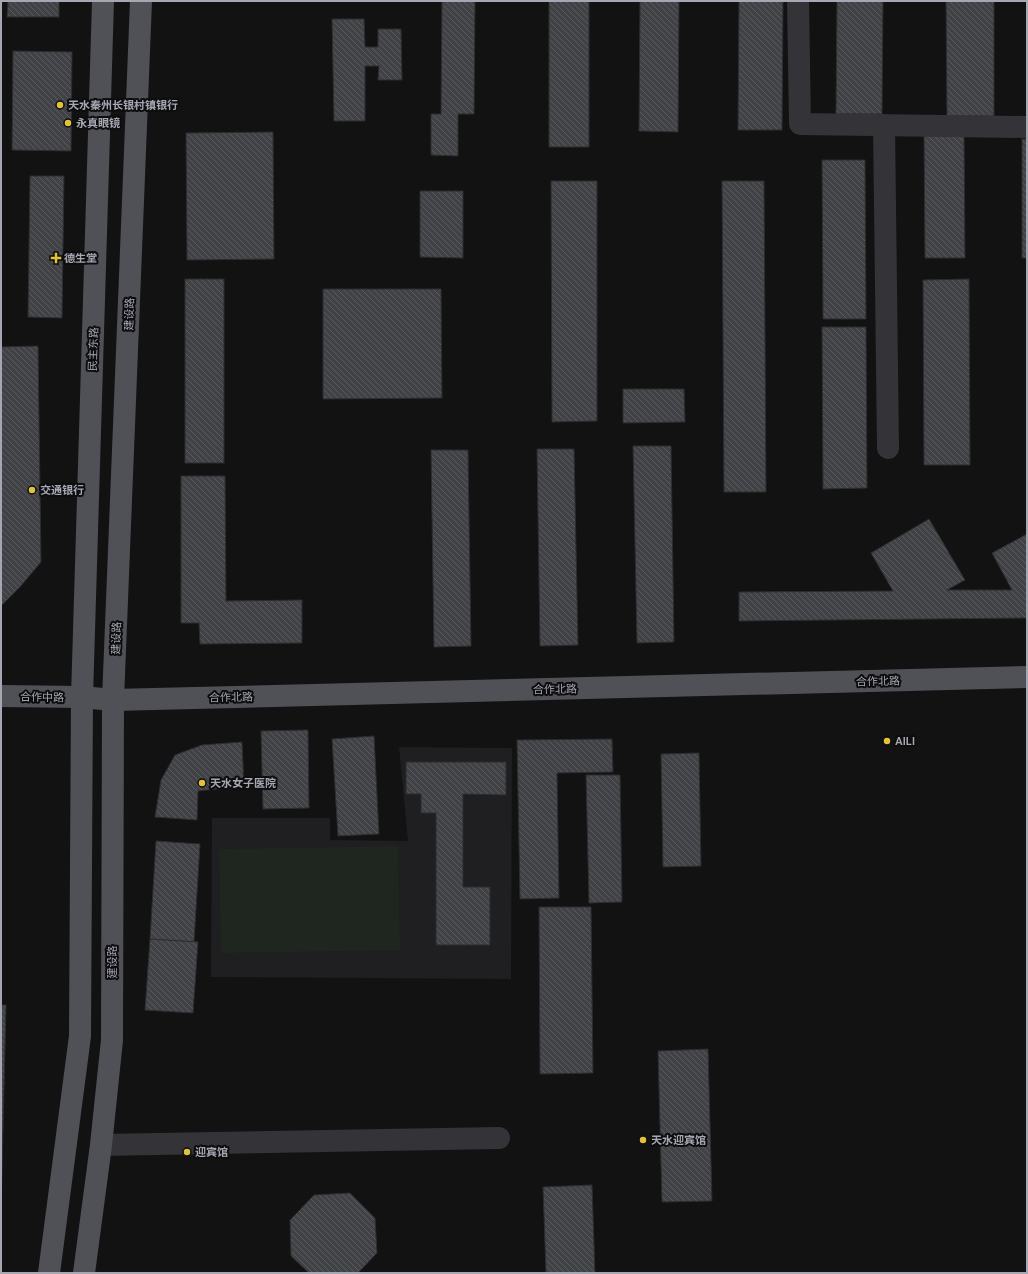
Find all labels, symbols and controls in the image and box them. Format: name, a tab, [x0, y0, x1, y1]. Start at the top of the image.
place label: 天水秦州长银村镇银行	[68, 98, 178, 112]
marker: 天水秦州长银村镇银行	[55, 100, 65, 110]
place label: 永真眼镜	[76, 116, 120, 130]
marker: 永真眼镜	[63, 118, 73, 128]
place label: 德生堂	[64, 251, 97, 265]
marker: 德生堂	[51, 253, 61, 263]
street label: 建设路	[121, 297, 137, 331]
street label: 民主东路	[85, 327, 101, 371]
place label: 交通银行	[40, 483, 84, 497]
marker: 交通银行	[27, 485, 37, 495]
street label: 建设路	[108, 621, 124, 655]
street label: 合作北路	[856, 674, 900, 688]
street label: 合作北路	[533, 682, 577, 696]
street label: 合作中路	[20, 690, 64, 704]
street label: 合作北路	[209, 690, 253, 704]
place label: AILI	[895, 734, 915, 748]
marker: AILI	[882, 736, 892, 746]
place label: 天水女子医院	[210, 776, 276, 790]
marker: 天水女子医院	[197, 778, 207, 788]
street label: 建设路	[105, 946, 119, 979]
place label: 天水迎宾馆	[651, 1133, 706, 1147]
marker: 天水迎宾馆	[638, 1135, 648, 1145]
place label: 迎宾馆	[195, 1145, 228, 1159]
marker: 迎宾馆	[182, 1147, 192, 1157]

